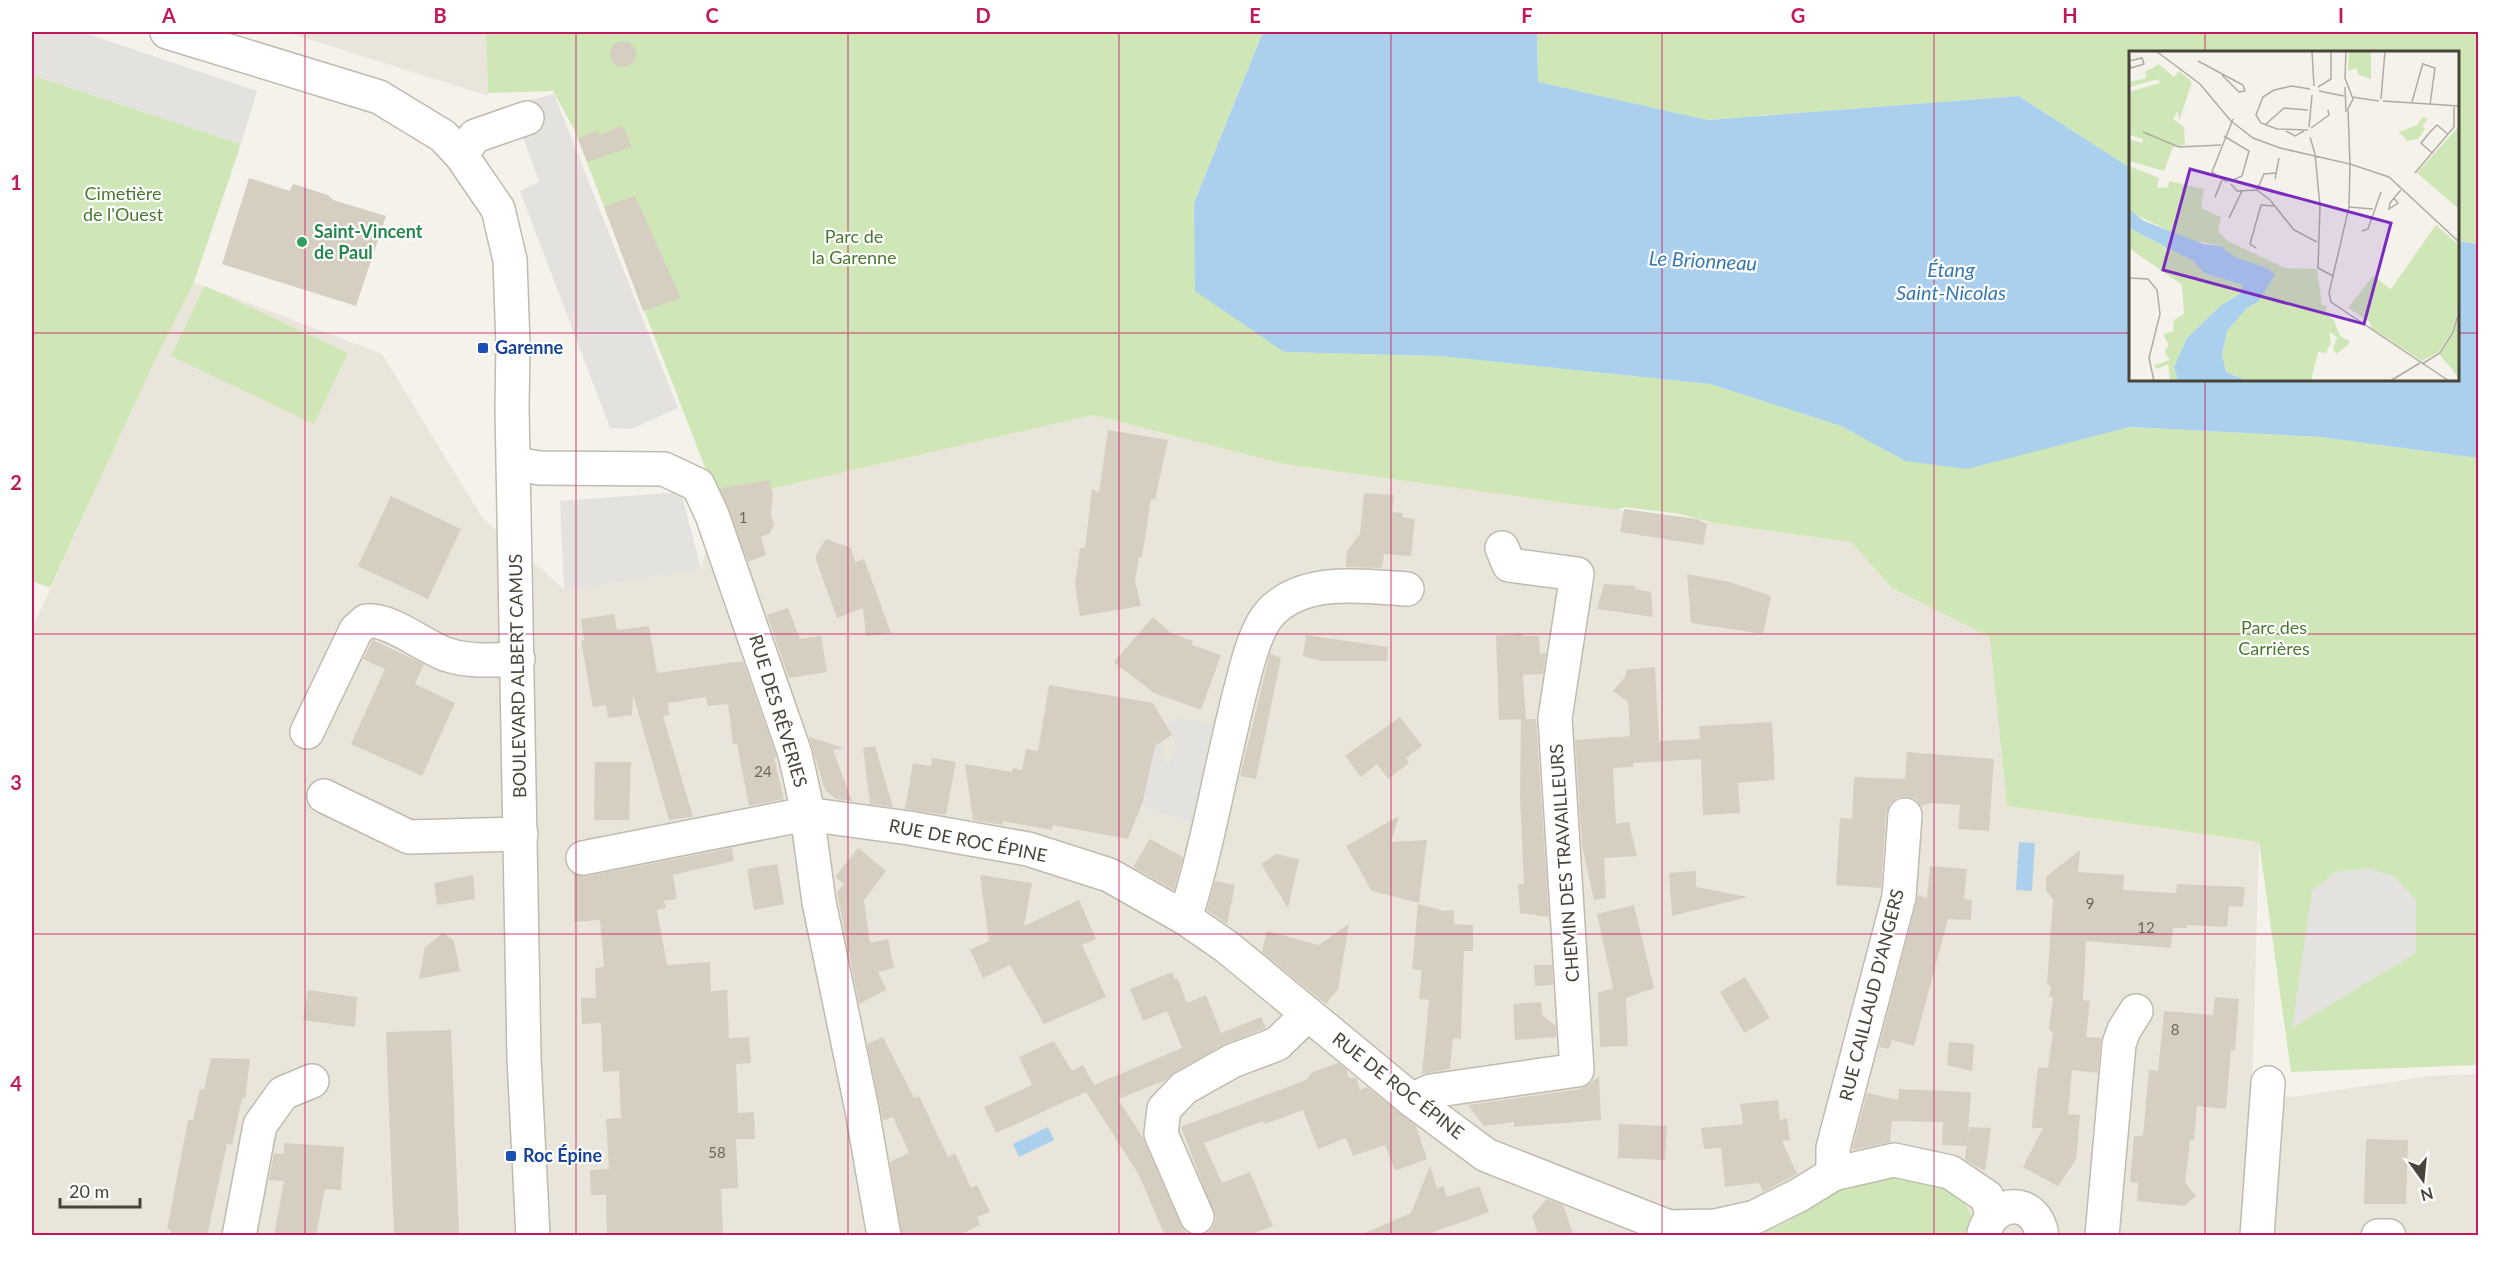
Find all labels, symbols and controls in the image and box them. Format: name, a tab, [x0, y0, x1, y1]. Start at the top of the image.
text: A	[161, 3, 176, 27]
text: B	[433, 3, 447, 27]
text: C	[705, 3, 719, 27]
text: D	[975, 3, 991, 27]
text: E	[1249, 3, 1261, 27]
text: F	[1521, 3, 1533, 27]
text: G	[1791, 3, 1805, 27]
text: H	[2062, 3, 2078, 27]
text: I	[2338, 3, 2344, 27]
inset map	[2129, 51, 2459, 381]
text: 1	[10, 170, 22, 194]
park label: Cimetière de l'Ouest	[83, 182, 164, 225]
place label: Saint-Vincent de Paul	[314, 220, 423, 263]
park label: Parc de la Garenne	[811, 225, 897, 268]
marker: Saint-Vincent de Paul	[295, 235, 309, 249]
water label: Le Brionneau	[1648, 245, 1758, 275]
water label: Étang Saint-Nicolas	[1896, 257, 2006, 304]
place label: Garenne	[495, 336, 564, 358]
marker: Garenne	[476, 341, 490, 355]
text: 2	[10, 470, 22, 494]
house number: 1	[739, 508, 747, 526]
street label: BOULEVARD ALBERT CAMUS	[504, 554, 530, 798]
park label: Parc des Carrières	[2238, 616, 2310, 659]
street label: RUE DES RÊVERIES	[745, 632, 813, 790]
street label: CHEMIN DES TRAVAILLEURS	[1545, 743, 1583, 983]
house number: 24	[754, 762, 772, 780]
text: 3	[10, 770, 22, 794]
street label: RUE DE ROC ÉPINE	[887, 814, 1049, 866]
street label: RUE CAILLAUD D'ANGERS	[1834, 887, 1908, 1103]
house number: 9	[2086, 894, 2094, 912]
house number: 12	[2137, 918, 2155, 936]
house number: 8	[2171, 1020, 2179, 1038]
street label: RUE DE ROC ÉPINE	[1329, 1027, 1469, 1143]
text: 4	[10, 1071, 22, 1095]
house number: 58	[708, 1143, 726, 1161]
place label: Roc Épine	[523, 1144, 602, 1166]
marker: Roc Épine	[504, 1149, 518, 1163]
north arrow	[2393, 1150, 2453, 1210]
scale bar	[60, 1171, 140, 1209]
text: 20 m	[69, 1180, 109, 1202]
text: N	[2419, 1184, 2435, 1206]

